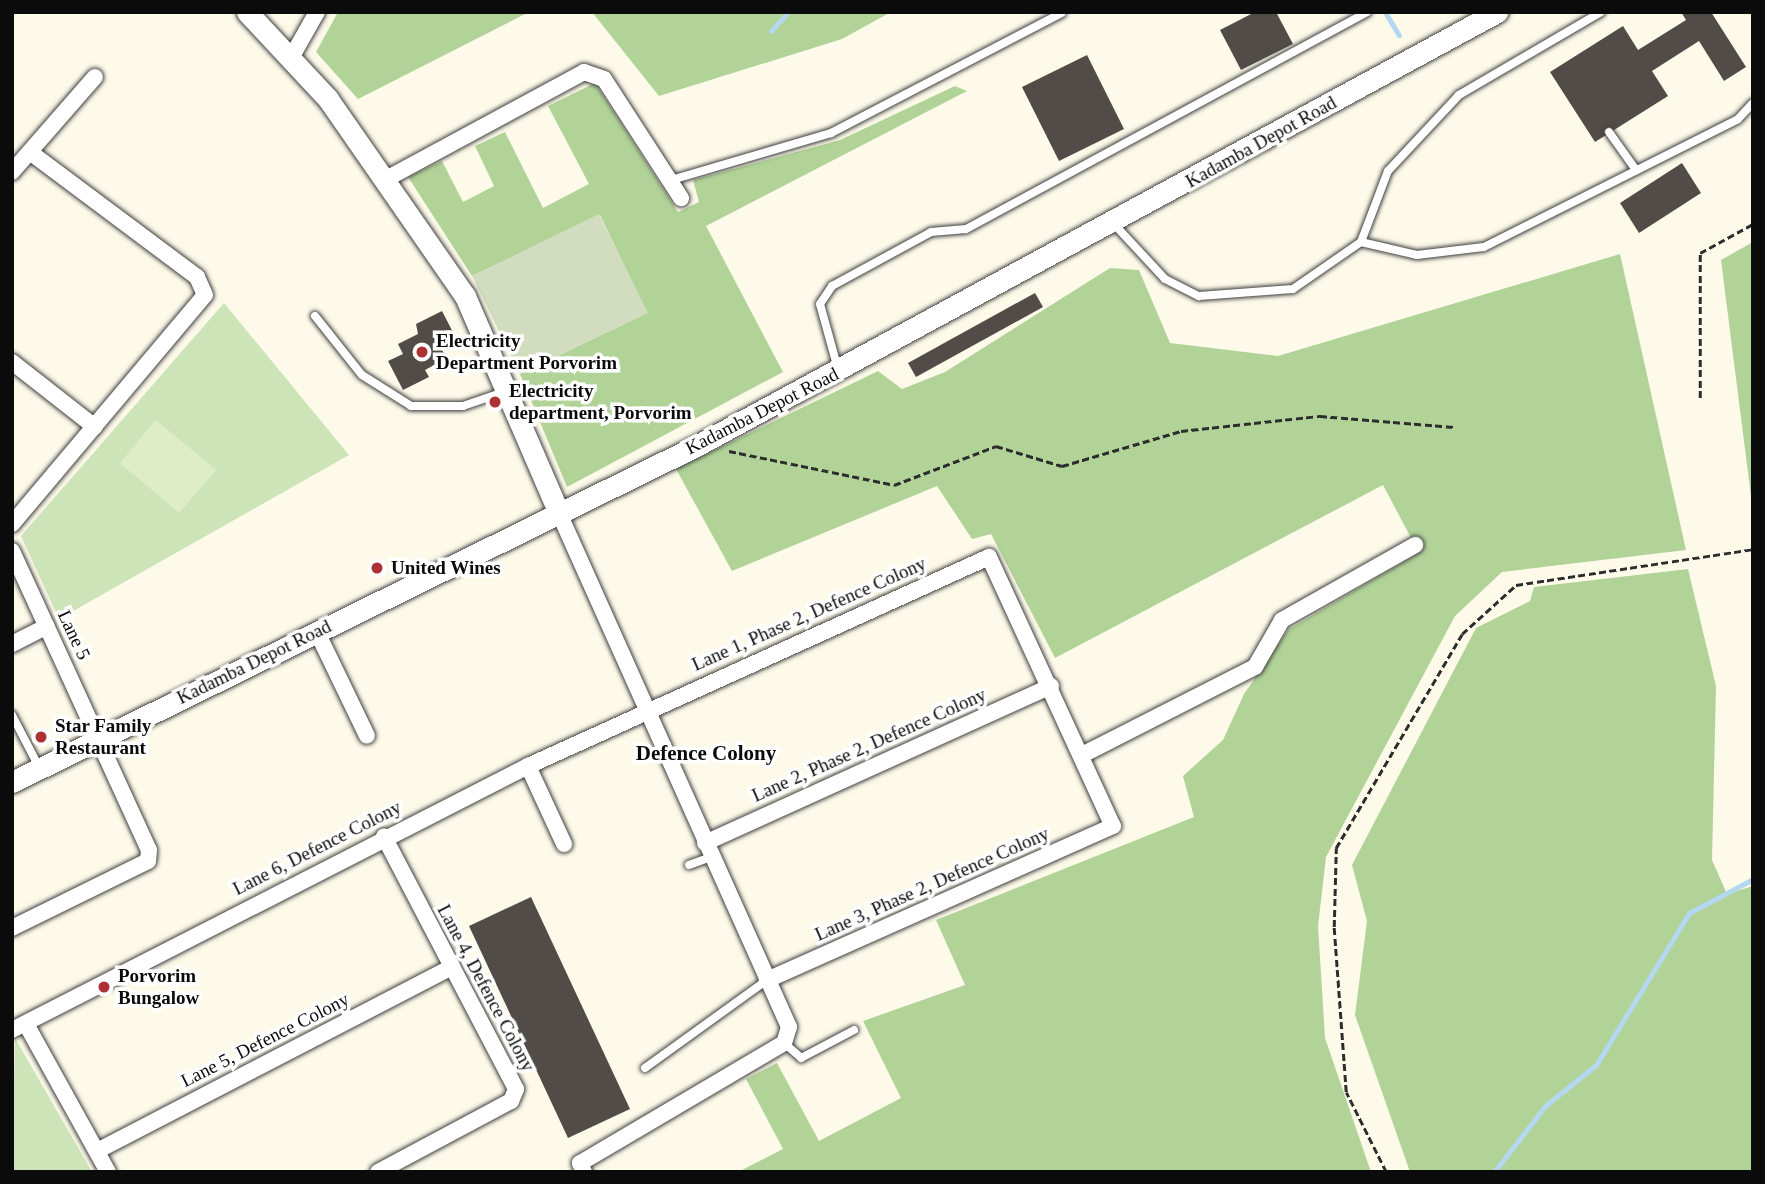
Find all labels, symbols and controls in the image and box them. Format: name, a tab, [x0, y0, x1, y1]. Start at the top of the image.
street label: Kadamba Depot Road	[1182, 91, 1340, 193]
place label: Electricity Department Porvorim	[436, 330, 617, 374]
marker: Electricity Department Porvorim	[414, 344, 430, 360]
street label: Kadamba Depot Road	[682, 363, 842, 459]
place label: Electricity department, Porvorim	[509, 380, 692, 424]
marker: Electricity department, Porvorim	[487, 394, 503, 410]
street label: Lane 1, Phase 2, Defence Colony	[688, 552, 930, 676]
place label: United Wines	[391, 557, 501, 579]
marker: United Wines	[369, 560, 385, 576]
street label: Lane 5	[53, 607, 95, 663]
street label: Kadamba Depot Road	[173, 615, 335, 709]
street label: Lane 2, Phase 2, Defence Colony	[748, 683, 990, 807]
place label: Star Family Restaurant	[55, 715, 152, 759]
marker: Star Family Restaurant	[33, 729, 49, 745]
district label: Defence Colony	[636, 740, 776, 766]
street label: Lane 6, Defence Colony	[229, 796, 405, 900]
street label: Lane 3, Phase 2, Defence Colony	[811, 822, 1053, 946]
street label: Lane 4, Defence Colony	[432, 901, 540, 1075]
place label: Porvorim Bungalow	[118, 965, 199, 1009]
marker: Porvorim Bungalow	[96, 979, 112, 995]
street label: Lane 5, Defence Colony	[177, 988, 353, 1092]

